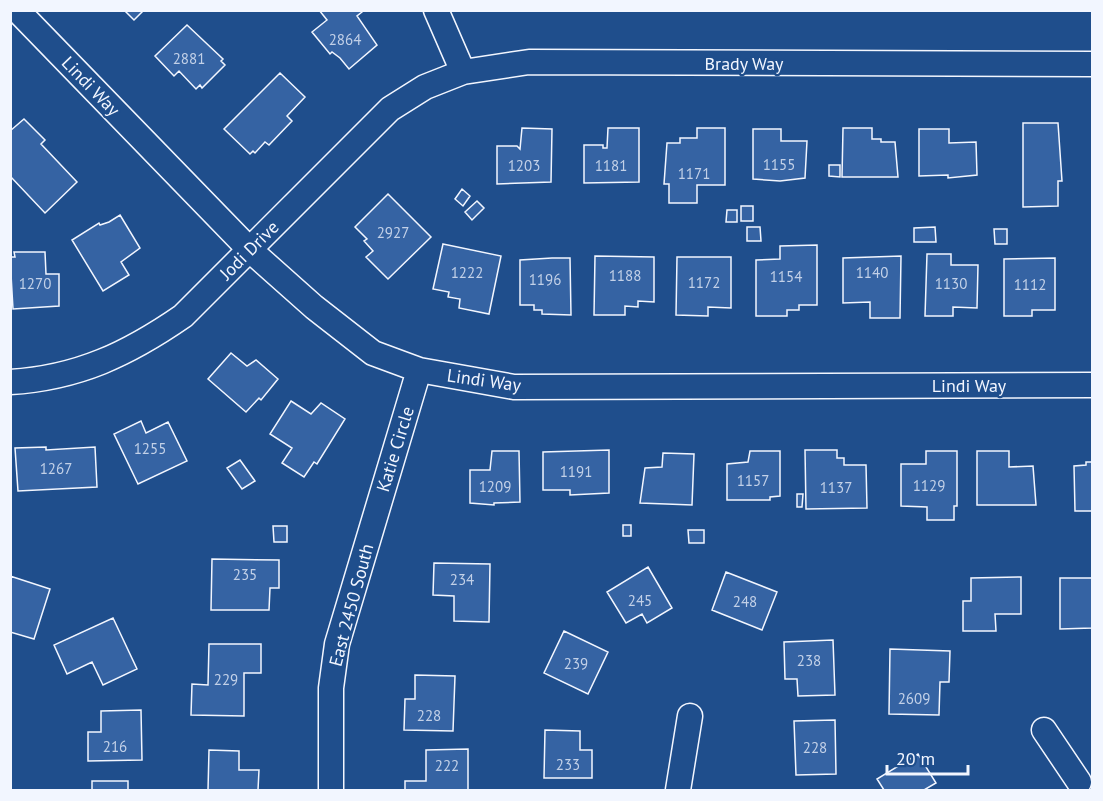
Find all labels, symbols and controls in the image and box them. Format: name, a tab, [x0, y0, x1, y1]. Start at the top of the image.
house number: 2864	[329, 30, 361, 49]
house number: 2881	[173, 49, 205, 68]
street label: Lindi Way	[57, 51, 126, 121]
street label: Brady Way	[705, 52, 784, 75]
house number: 1155	[763, 155, 795, 174]
house number: 1203	[508, 156, 540, 175]
house number: 1181	[595, 156, 627, 175]
house number: 1171	[678, 164, 710, 183]
street label: Jodi Drive	[214, 216, 283, 285]
house number: 2927	[377, 223, 409, 242]
house number: 1222	[451, 263, 483, 282]
house number: 1140	[856, 263, 888, 282]
house number: 1188	[609, 266, 641, 285]
house number: 1154	[770, 267, 802, 286]
house number: 1196	[529, 270, 561, 289]
house number: 1172	[688, 273, 720, 292]
house number: 1270	[19, 274, 51, 293]
house number: 1130	[935, 274, 967, 293]
house number: 1112	[1014, 275, 1046, 294]
street label: Lindi Way	[446, 363, 523, 397]
street label: Lindi Way	[932, 374, 1007, 397]
street label: Katie Circle	[371, 404, 419, 494]
house number: 1255	[134, 439, 166, 458]
house number: 1267	[40, 459, 72, 478]
house number: 1191	[560, 462, 592, 481]
house number: 1157	[737, 471, 769, 490]
house number: 1129	[913, 476, 945, 495]
house number: 1209	[479, 477, 511, 496]
house number: 1137	[820, 478, 852, 497]
street label: East 2450 South	[324, 541, 378, 669]
house number: 235	[233, 565, 257, 584]
house number: 234	[450, 570, 474, 589]
house number: 245	[628, 591, 652, 610]
house number: 248	[733, 592, 757, 611]
house number: 238	[797, 651, 821, 670]
house number: 239	[564, 654, 588, 673]
house number: 229	[214, 670, 238, 689]
house number: 2609	[898, 689, 930, 708]
house number: 228	[417, 706, 441, 725]
house number: 216	[103, 737, 127, 756]
house number: 228	[803, 738, 827, 757]
scale bar	[887, 738, 968, 776]
text: 20 m	[896, 747, 935, 770]
house number: 233	[556, 755, 580, 774]
house number: 222	[435, 756, 459, 775]

